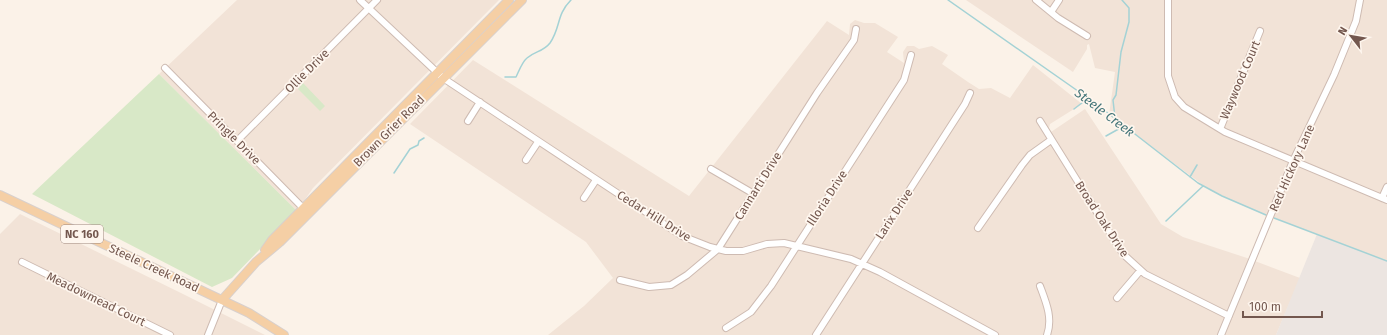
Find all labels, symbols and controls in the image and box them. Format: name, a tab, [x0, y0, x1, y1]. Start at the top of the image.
north arrow	[1331, 16, 1371, 56]
text: N	[1335, 25, 1350, 38]
street label: Waywood Court	[1217, 38, 1263, 121]
street label: Ollie Drive	[282, 46, 332, 96]
water label: Steele Creek	[1071, 85, 1137, 140]
street label: Brown Grier Road	[350, 92, 428, 170]
street label: Pringle Drive	[205, 109, 263, 167]
street label: Red Hickory Lane	[1266, 122, 1318, 214]
street label: Cannarti Drive	[732, 149, 784, 223]
street label: Illoria Drive	[804, 168, 850, 228]
street label: Broad Oak Drive	[1072, 178, 1132, 260]
street label: Larix Drive	[872, 186, 916, 242]
street label: Cedar Hill Drive	[614, 188, 694, 244]
road number: NC 160	[61, 225, 103, 243]
street label: Steele Creek Road	[107, 241, 201, 295]
street label: Meadowmead Court	[44, 269, 148, 329]
scale bar	[1243, 293, 1322, 319]
text: 100 m	[1249, 300, 1281, 314]

